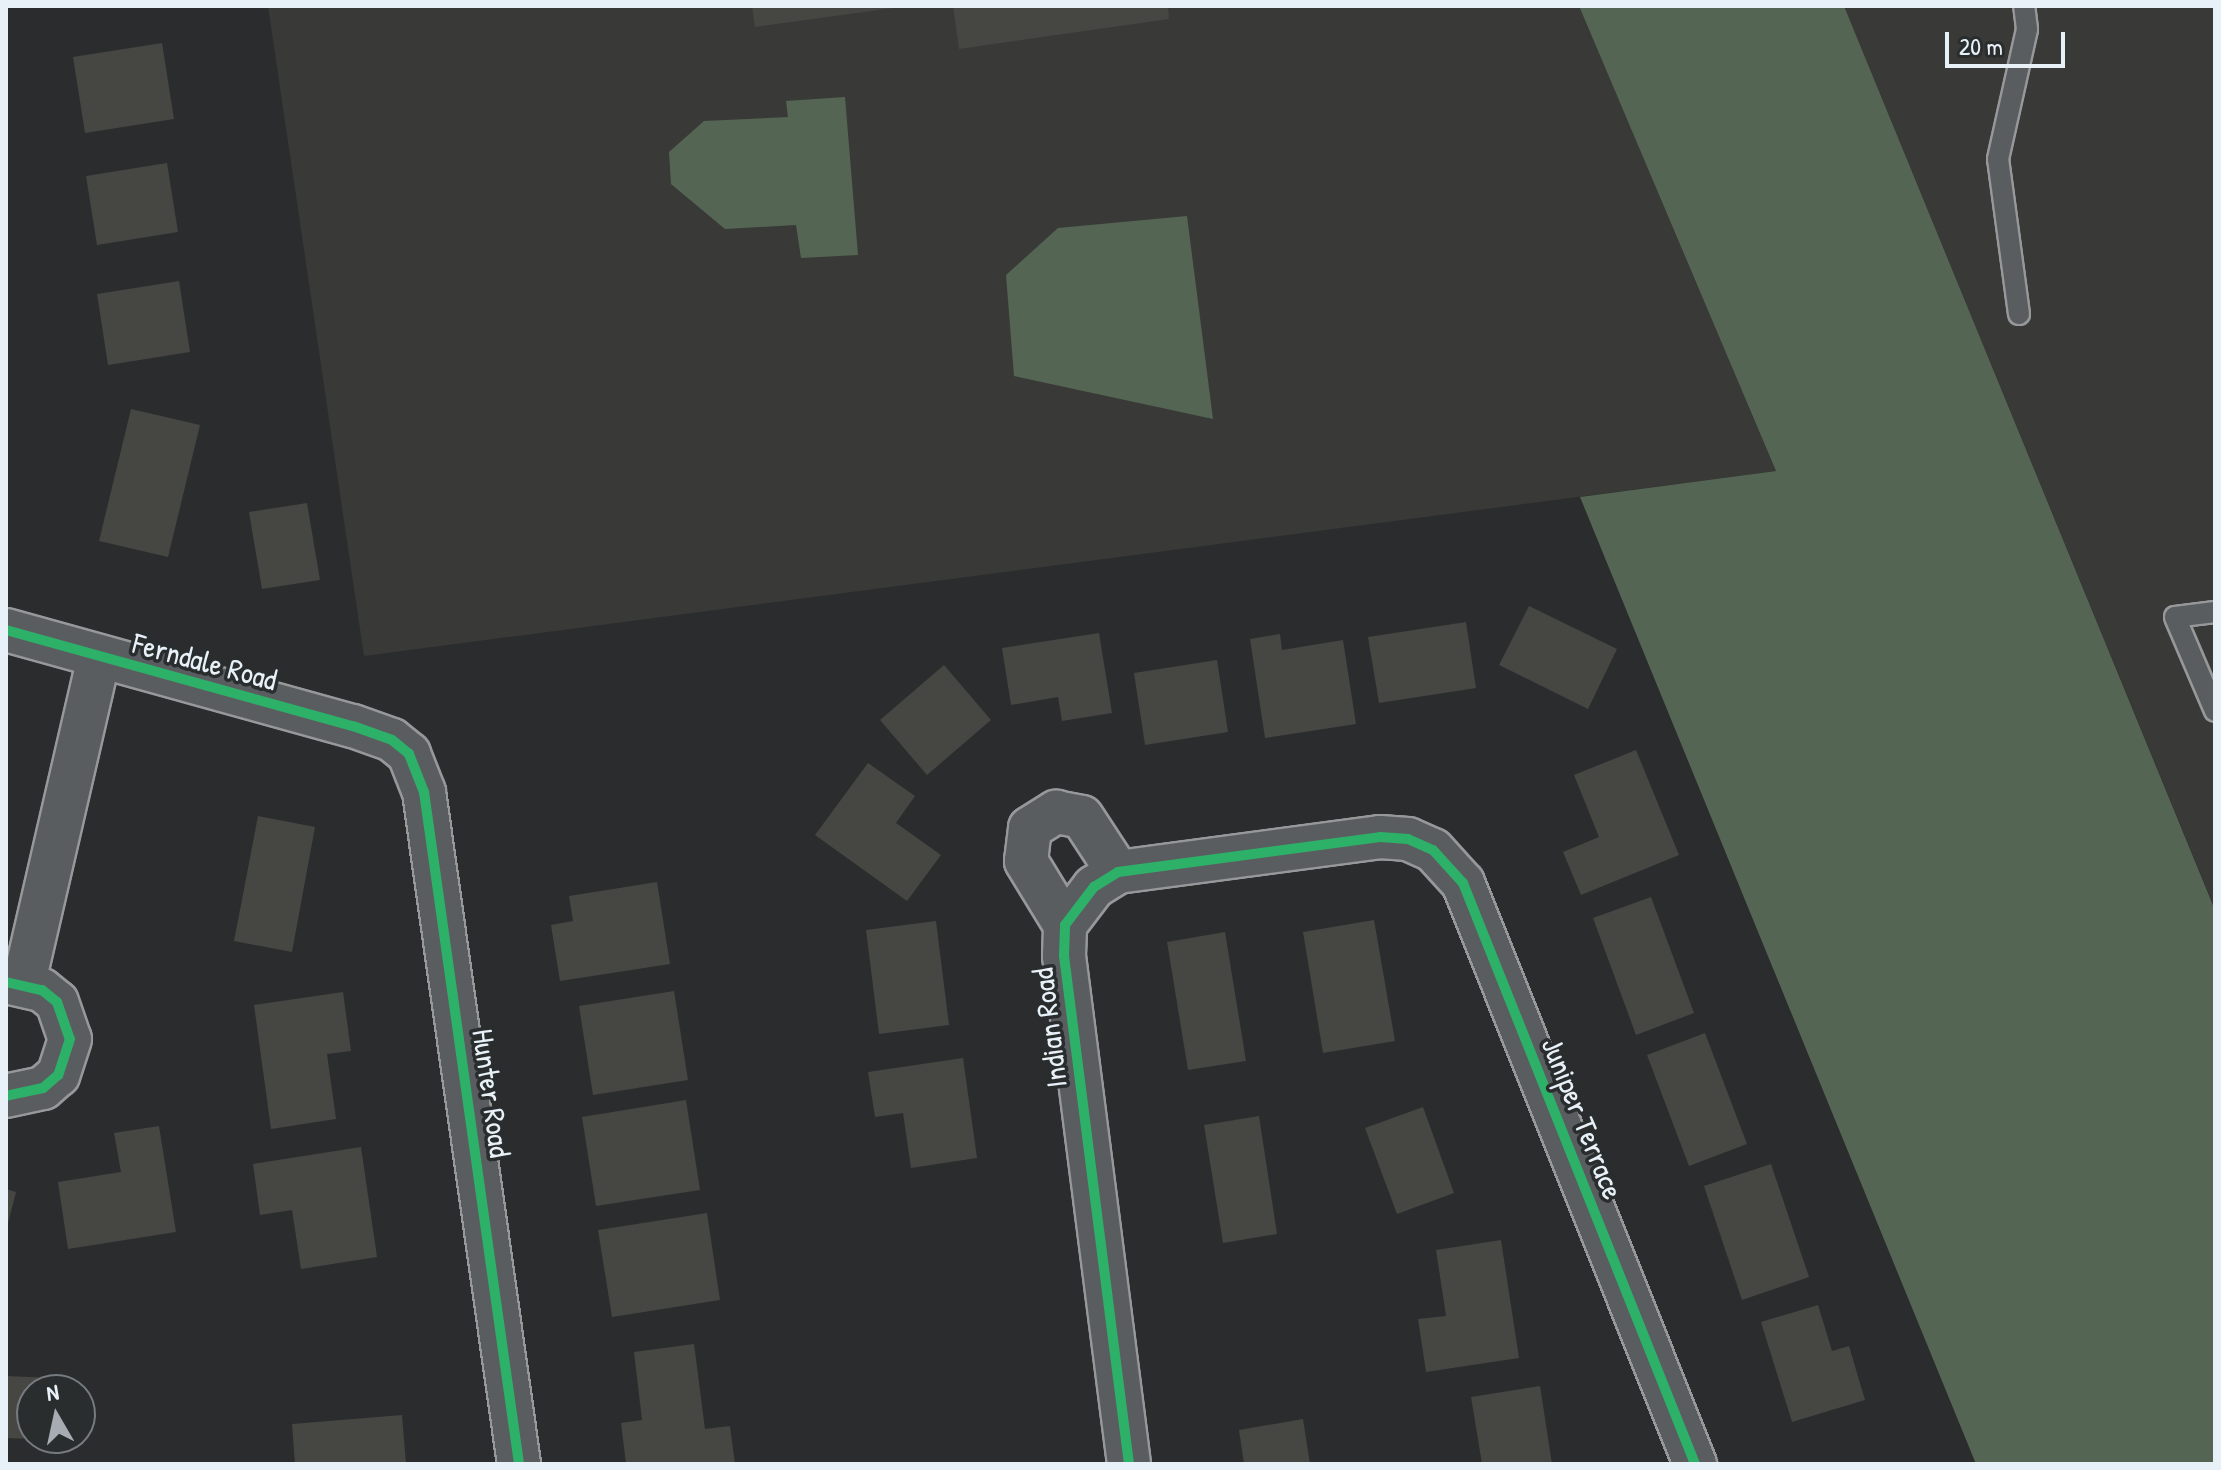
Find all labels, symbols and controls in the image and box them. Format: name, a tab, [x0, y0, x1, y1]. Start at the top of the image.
scale bar	[1949, 16, 2069, 66]
text: 20 m	[1959, 30, 2003, 62]
street label: Ferndale Road	[129, 624, 281, 698]
street label: Indian Road	[1024, 966, 1074, 1090]
street label: Hunter Road	[465, 1026, 519, 1160]
street label: Juniper Terrace	[1534, 1032, 1632, 1204]
north arrow	[16, 1374, 96, 1454]
text: N	[44, 1377, 61, 1408]

